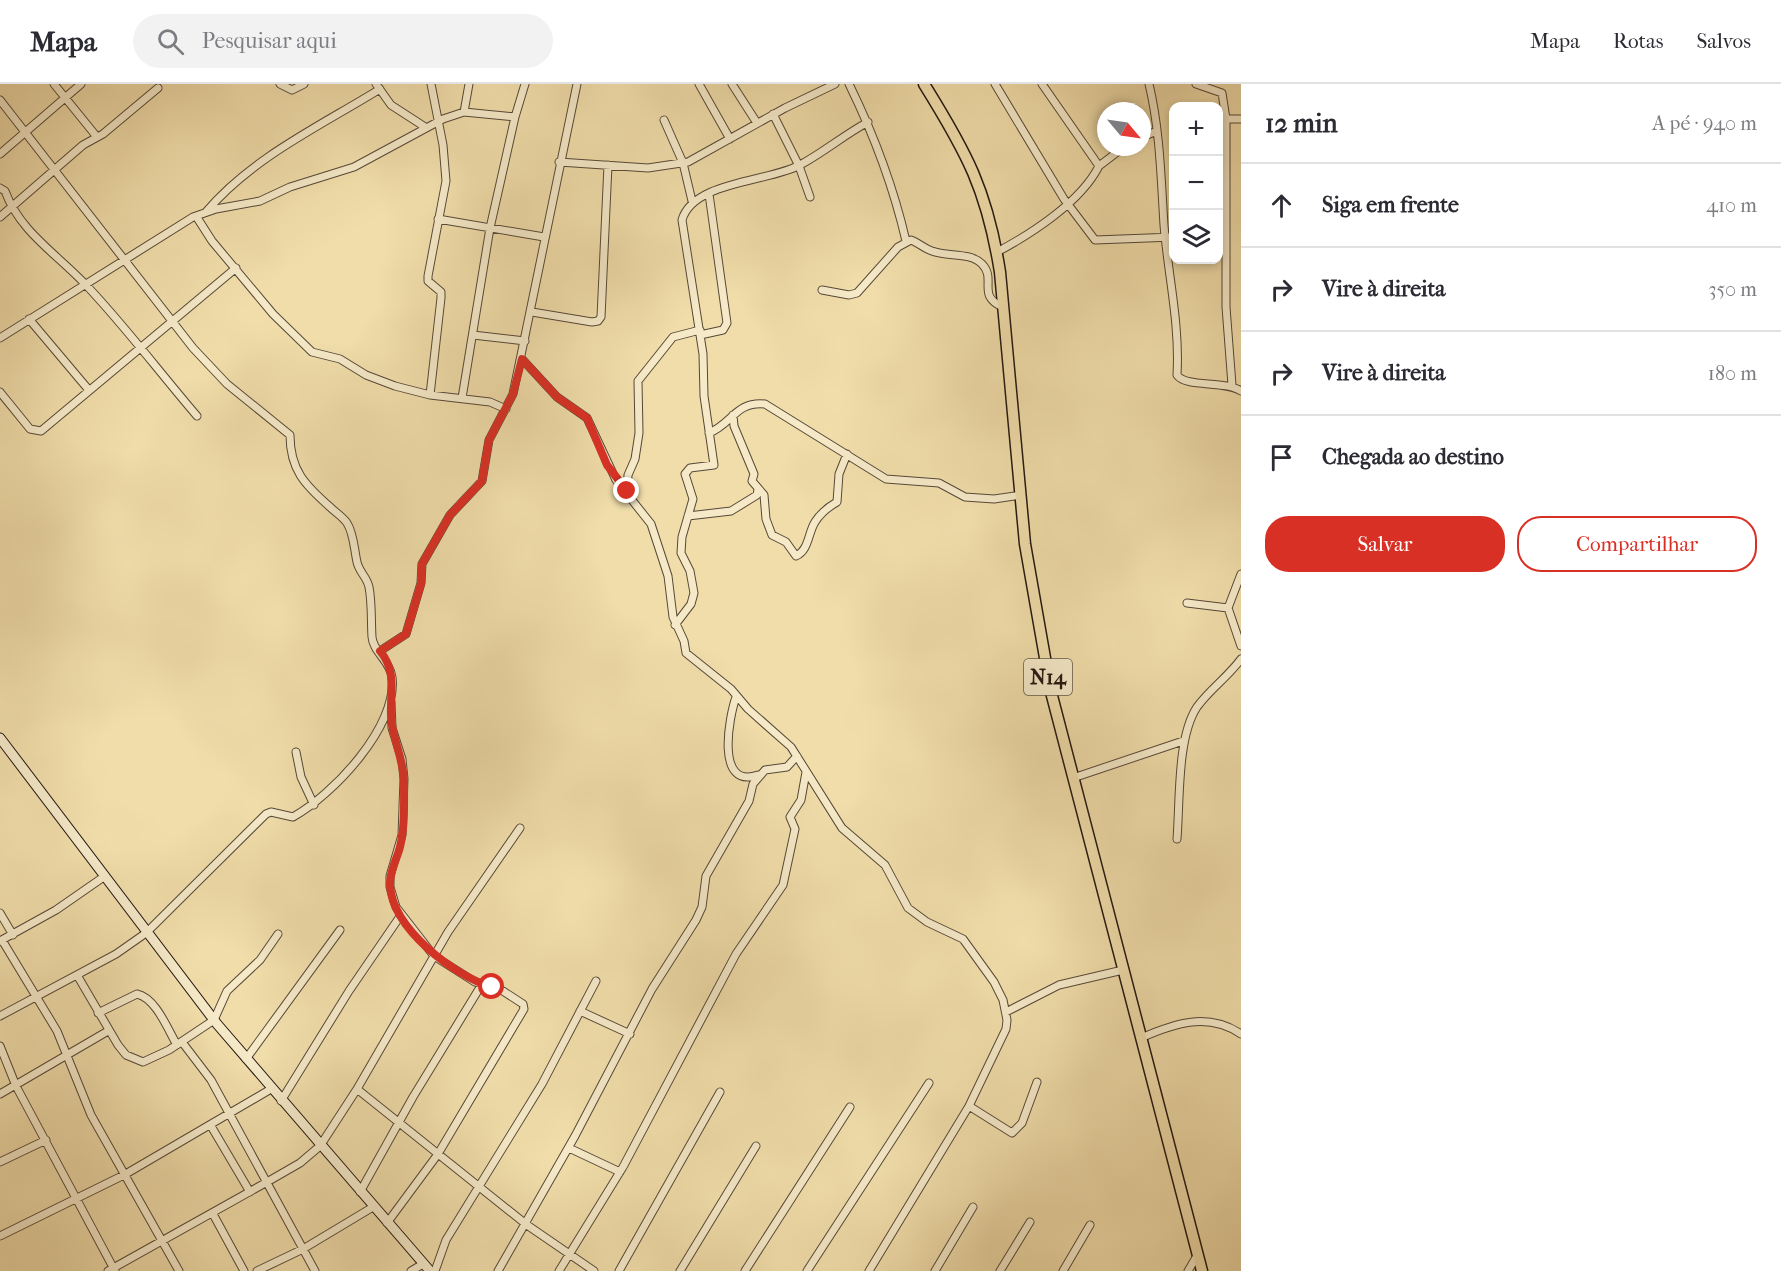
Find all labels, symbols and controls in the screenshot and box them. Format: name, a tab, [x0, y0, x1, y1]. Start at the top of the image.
search box	[133, 14, 553, 68]
text: Mapa	[30, 25, 97, 58]
icon: search	[154, 25, 187, 58]
text: Pesquisar aqui	[202, 28, 337, 54]
text: Mapa	[1530, 29, 1580, 53]
text: Rotas	[1613, 29, 1663, 53]
text: Salvos	[1696, 29, 1751, 53]
north arrow	[1097, 102, 1151, 156]
map controls	[1169, 102, 1223, 264]
button: +	[1169, 102, 1223, 156]
text: 12 min	[1265, 108, 1338, 139]
text: A pé · 940 m	[1652, 112, 1757, 135]
button: −	[1169, 156, 1223, 210]
icon: ahead	[1265, 189, 1298, 222]
text: Siga em frente	[1322, 192, 1459, 218]
text: 410 m	[1706, 194, 1757, 217]
button: layers	[1169, 210, 1223, 264]
icon: right	[1265, 273, 1298, 306]
text: Vire à direita	[1322, 276, 1445, 302]
text: 350 m	[1708, 278, 1757, 301]
icon: right	[1265, 357, 1298, 390]
text: Vire à direita	[1322, 360, 1445, 386]
text: 180 m	[1708, 362, 1757, 385]
icon: arrive	[1265, 441, 1298, 474]
text: Chegada ao destino	[1322, 444, 1504, 470]
route end	[613, 477, 639, 503]
button: Salvar	[1265, 516, 1505, 572]
button: Compartilhar	[1517, 516, 1757, 572]
road number: N14	[1024, 659, 1072, 695]
route start	[478, 973, 504, 999]

